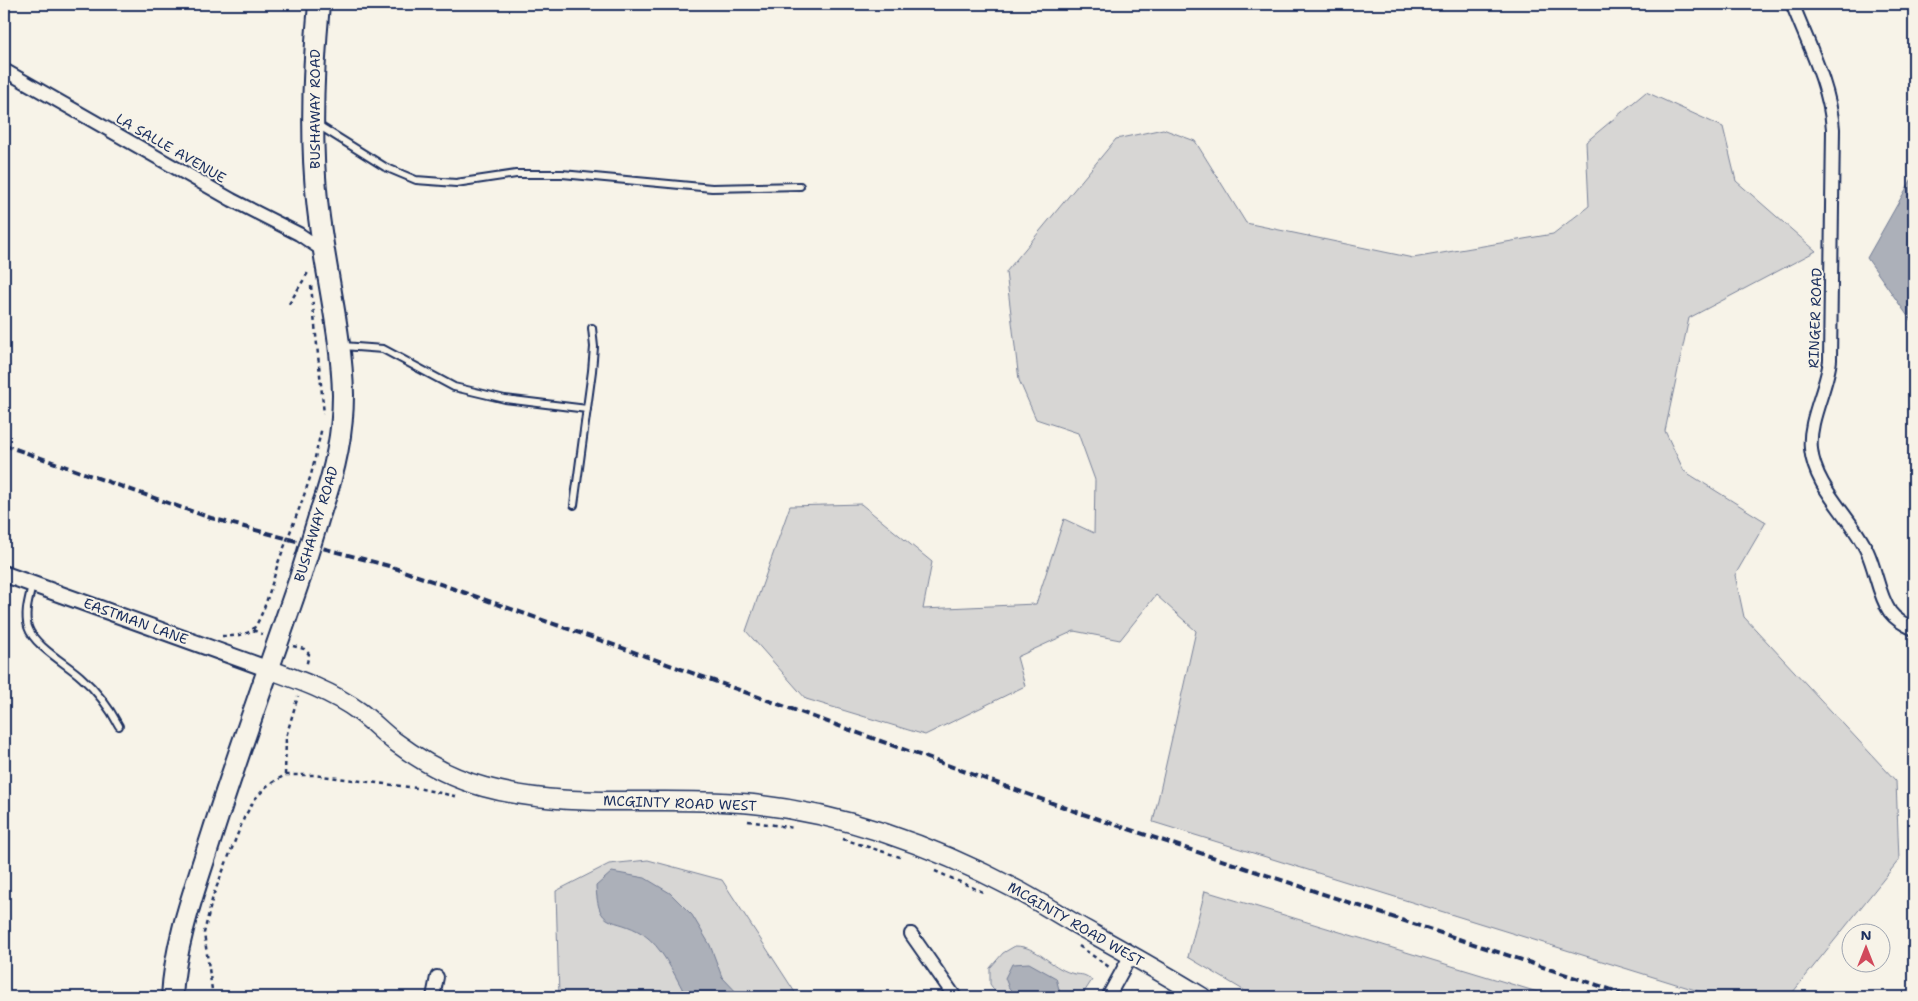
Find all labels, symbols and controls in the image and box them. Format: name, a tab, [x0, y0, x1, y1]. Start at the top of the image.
street label: BUSHAWAY ROAD	[306, 49, 324, 169]
street label: LA SALLE AVENUE	[113, 109, 230, 187]
street label: RINGER ROAD	[1804, 267, 1826, 369]
street label: BUSHAWAY ROAD	[290, 464, 342, 584]
street label: EASTMAN LANE	[81, 594, 191, 648]
street label: MCGINTY ROAD WEST	[603, 791, 758, 815]
street label: MCGINTY ROAD WEST	[1005, 878, 1147, 970]
north arrow	[1840, 924, 1890, 974]
text: N	[1860, 926, 1872, 944]

